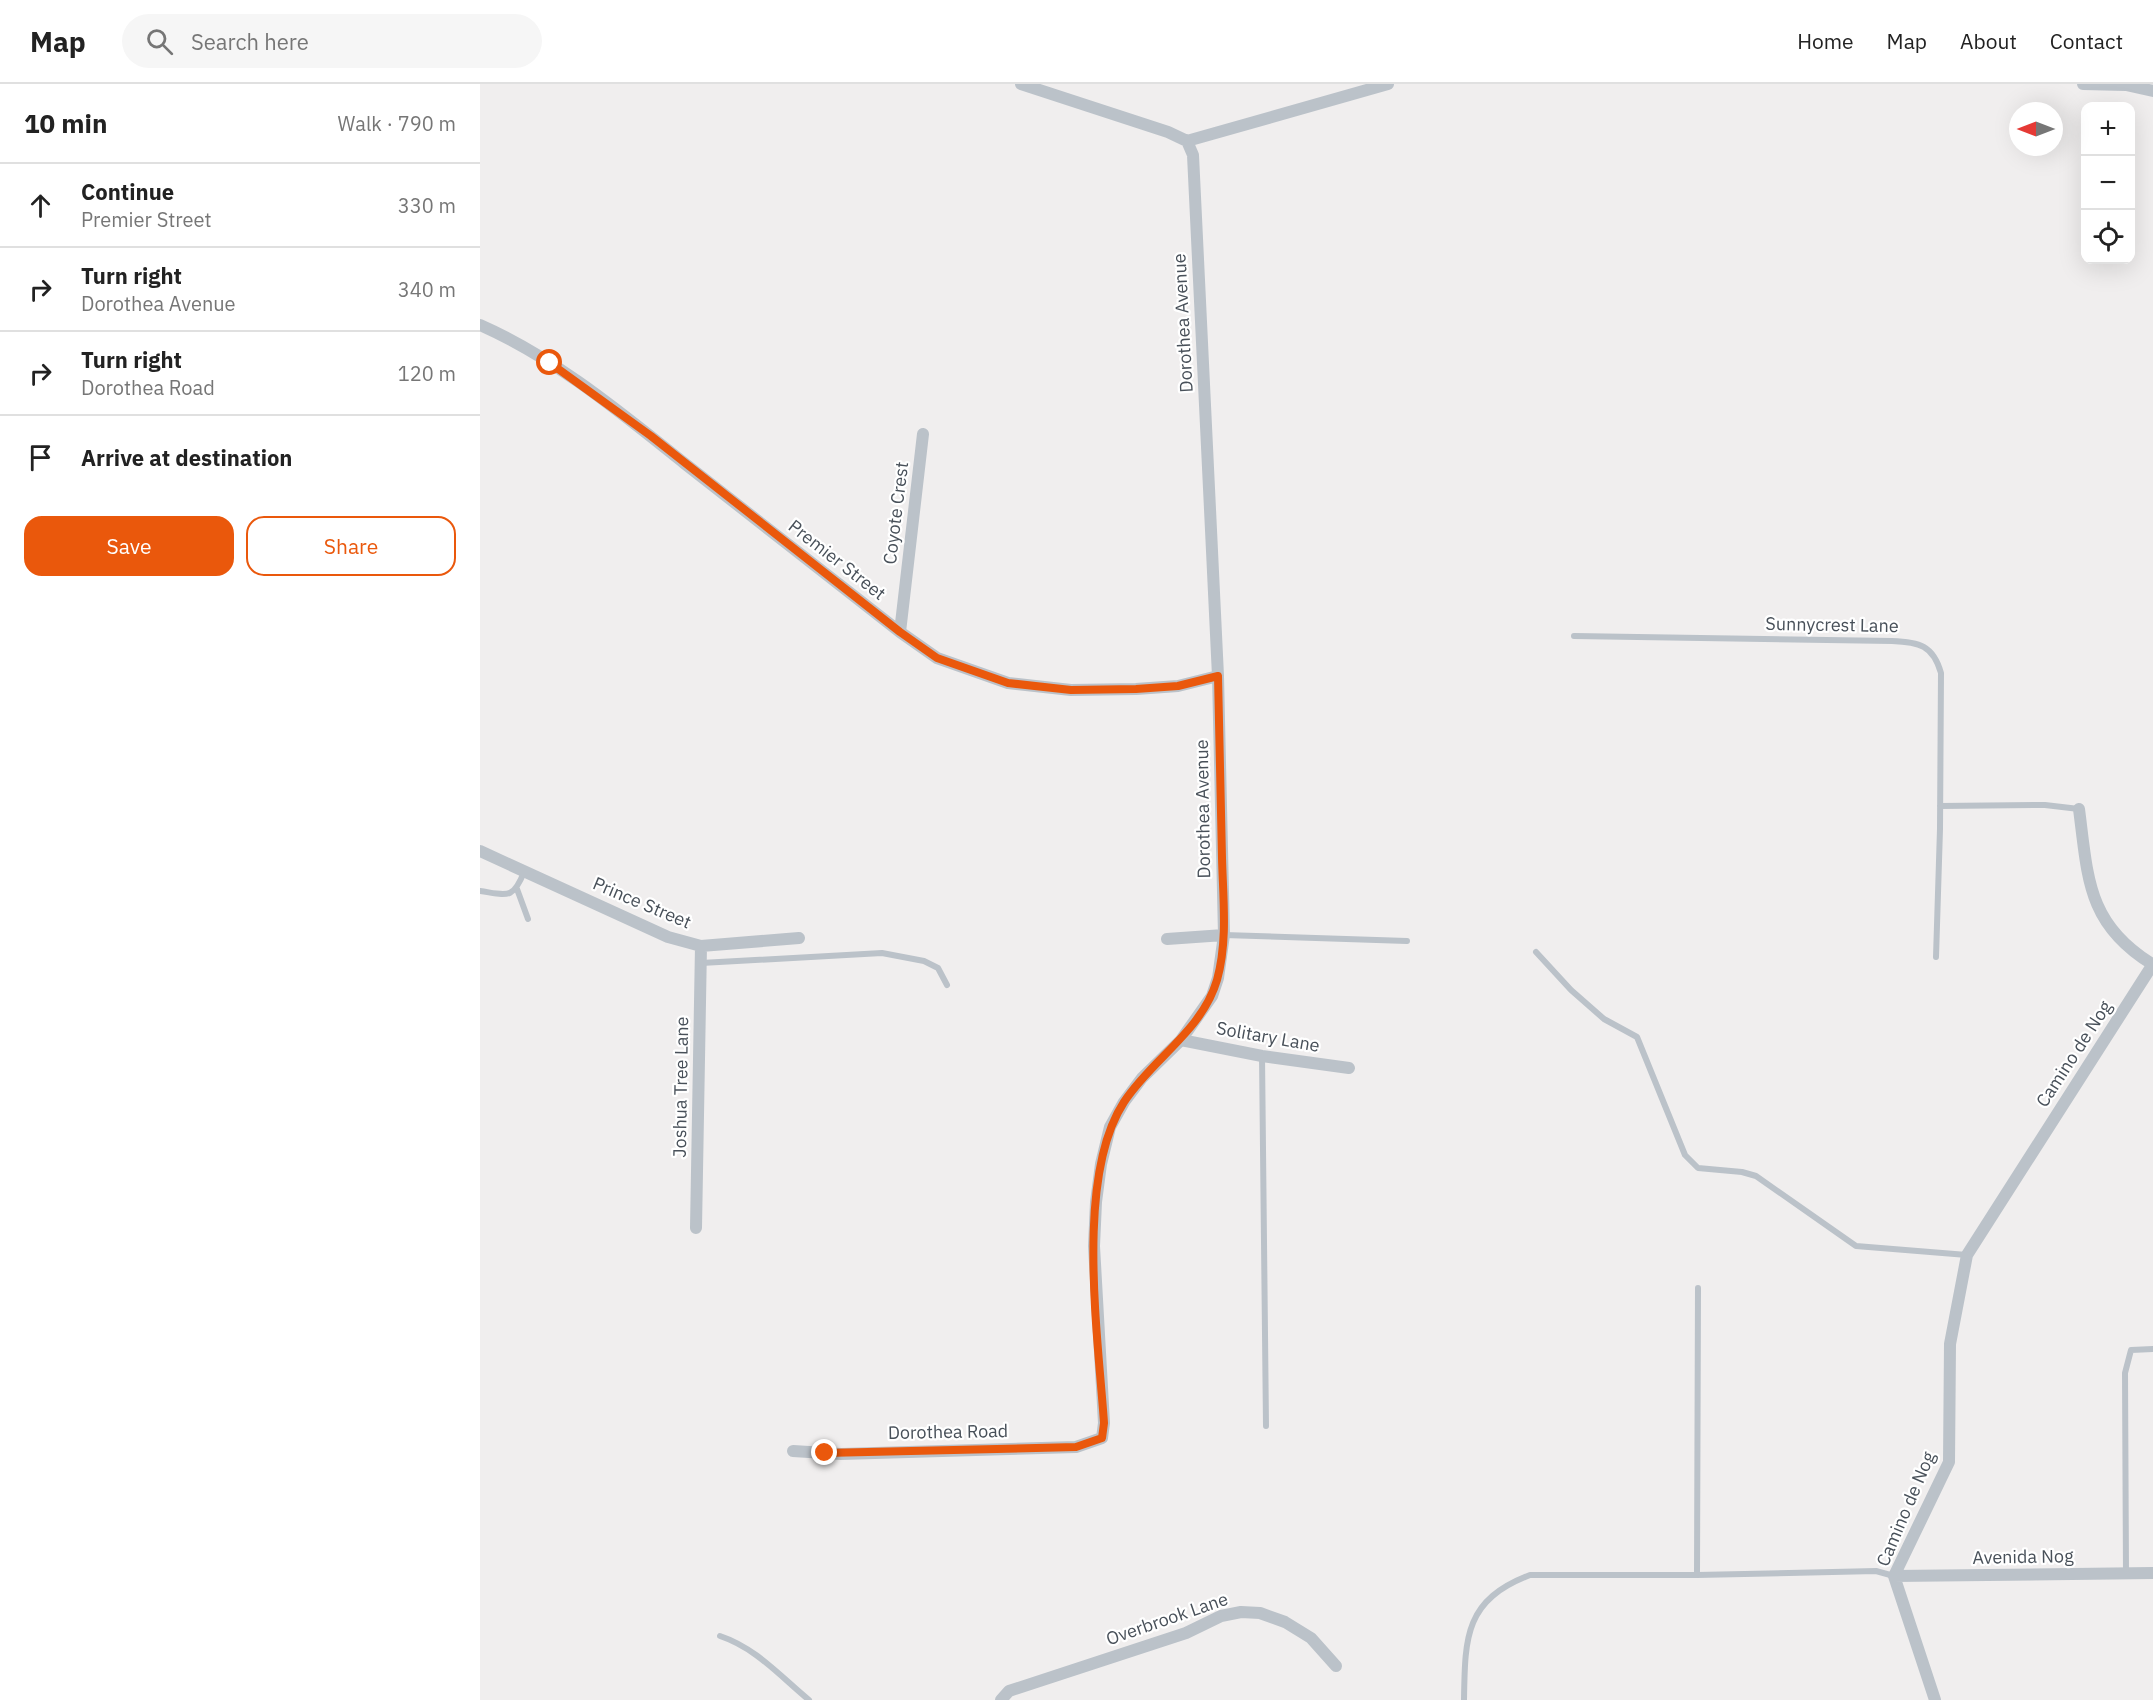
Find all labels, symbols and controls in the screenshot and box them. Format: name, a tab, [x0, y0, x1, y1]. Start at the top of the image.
search box	[122, 14, 542, 68]
text: Map	[30, 23, 86, 60]
icon: search	[143, 25, 176, 58]
text: Search here	[191, 27, 309, 56]
text: Home	[1797, 27, 1854, 55]
text: Map	[1887, 27, 1927, 55]
text: About	[1960, 27, 2017, 55]
text: Contact	[2050, 27, 2123, 55]
north arrow	[2009, 102, 2063, 156]
map controls	[2081, 102, 2135, 264]
button: +	[2081, 102, 2135, 156]
text: 10 min	[24, 106, 108, 140]
text: Walk · 790 m	[338, 110, 456, 137]
button: −	[2081, 156, 2135, 210]
text: Continue	[81, 177, 174, 206]
icon: ahead	[24, 189, 57, 222]
text: 330 m	[398, 192, 456, 219]
text: Premier Street	[81, 206, 212, 233]
button: locate	[2081, 210, 2135, 264]
street label: Dorothea Avenue	[1167, 253, 1198, 393]
text: Turn right	[81, 261, 182, 290]
icon: right	[24, 273, 57, 306]
text: 340 m	[398, 276, 456, 303]
text: Dorothea Avenue	[81, 290, 236, 317]
text: Turn right	[81, 345, 182, 374]
route start	[536, 349, 562, 375]
icon: right	[24, 357, 57, 390]
text: 120 m	[398, 360, 456, 387]
text: Dorothea Road	[81, 374, 215, 401]
icon: arrive	[24, 441, 57, 474]
text: Arrive at destination	[81, 443, 292, 472]
street label: Coyote Crest	[878, 460, 913, 565]
street label: Premier Street	[784, 514, 891, 605]
button: Save	[24, 516, 234, 576]
button: Share	[246, 516, 456, 576]
street label: Sunnycrest Lane	[1765, 612, 1899, 637]
street label: Dorothea Avenue	[1190, 739, 1215, 879]
street label: Prince Street	[590, 872, 695, 934]
street label: Camino de Nog	[2031, 996, 2117, 1111]
street label: Joshua Tree Lane	[668, 1016, 693, 1158]
street label: Solitary Lane	[1215, 1016, 1322, 1057]
street label: Dorothea Road	[888, 1419, 1008, 1444]
route end	[811, 1439, 837, 1465]
street label: Camino de Nog	[1871, 1448, 1940, 1570]
street label: Avenida Nog	[1972, 1544, 2074, 1569]
street label: Overbrook Lane	[1103, 1587, 1231, 1650]

